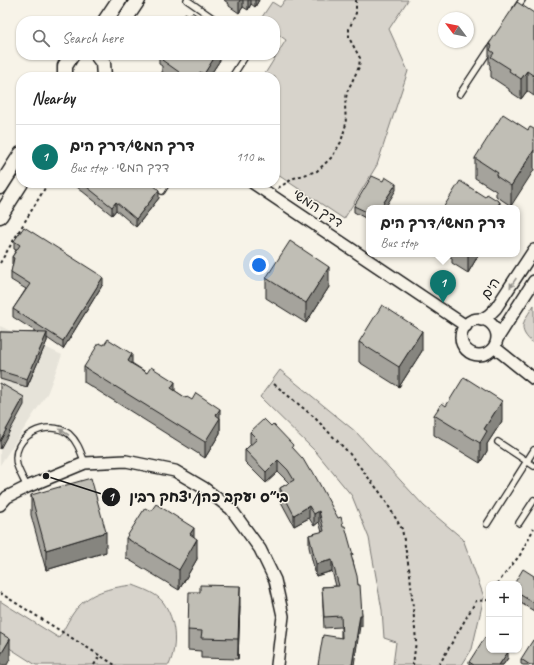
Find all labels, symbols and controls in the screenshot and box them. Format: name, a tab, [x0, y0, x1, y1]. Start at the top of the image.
north arrow	[438, 12, 474, 48]
search box	[16, 16, 280, 60]
icon: search	[30, 27, 52, 49]
text: Search here	[62, 29, 123, 48]
text: Nearby	[32, 88, 75, 109]
text: דרך המשי/דרך הים	[70, 137, 195, 156]
text: 1	[42, 149, 48, 165]
text: 110 m	[236, 149, 264, 165]
text: Bus stop · דדך המשי	[70, 160, 169, 176]
street label: דדך המשי	[289, 185, 346, 231]
popup	[366, 205, 520, 257]
text: דרך המשי/דרך הים	[381, 214, 505, 233]
text: Bus stop	[381, 235, 418, 251]
your location	[249, 255, 269, 275]
pin: 1	[430, 270, 456, 303]
street label: הים	[477, 274, 504, 302]
one-way arrow	[509, 277, 516, 288]
one-way arrow	[59, 428, 69, 436]
callout: בי״ס יעקב כהן/יצחק רבין	[101, 484, 296, 511]
text: בי״ס יעקב כהן/יצחק רבין	[129, 488, 289, 507]
text: 1	[108, 489, 115, 505]
map controls	[486, 581, 522, 653]
button: +	[486, 581, 522, 617]
button: −	[486, 617, 522, 653]

